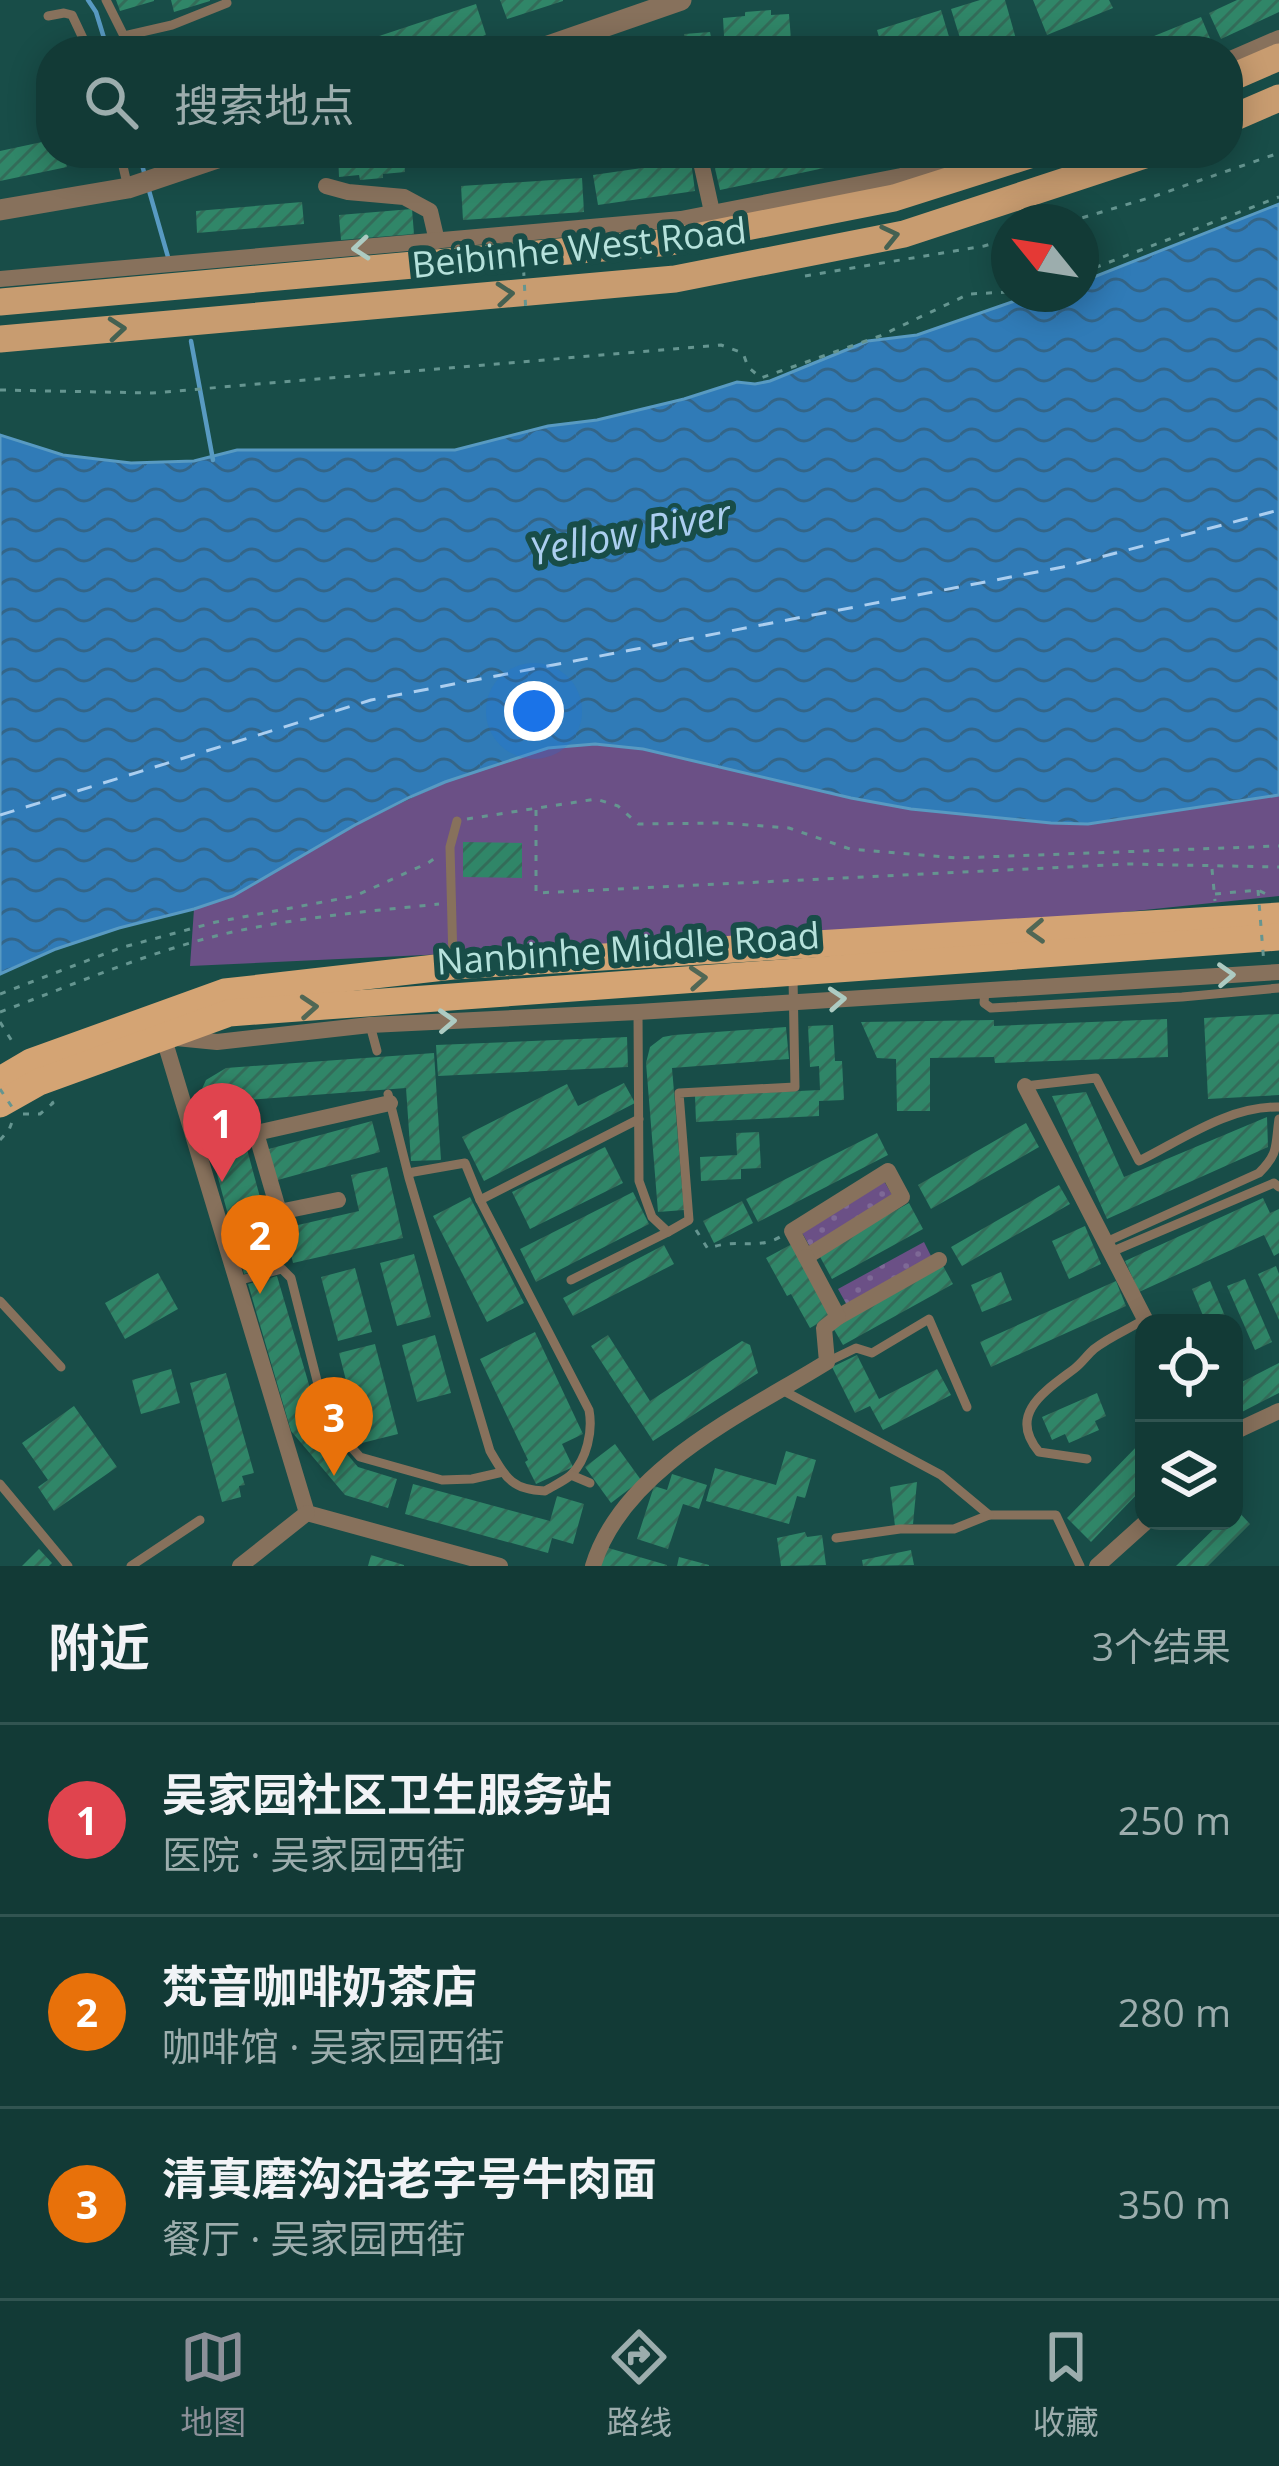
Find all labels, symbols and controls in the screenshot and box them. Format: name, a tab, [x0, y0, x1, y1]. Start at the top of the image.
search box	[36, 36, 1243, 168]
icon: search	[78, 69, 144, 135]
text: 搜索地点	[174, 74, 354, 135]
north arrow	[991, 204, 1099, 312]
street label: Beibinhe West Road	[409, 205, 749, 289]
one-way arrow	[880, 225, 900, 250]
one-way arrow	[351, 235, 370, 260]
one-way arrow	[496, 282, 515, 307]
one-way arrow	[107, 317, 126, 342]
water label: Yellow River	[525, 485, 737, 576]
your location	[504, 681, 564, 741]
street label: Nanbinhe Middle Road	[435, 910, 821, 986]
one-way arrow	[1027, 918, 1046, 944]
one-way arrow	[1217, 962, 1236, 988]
one-way arrow	[689, 966, 708, 992]
one-way arrow	[828, 986, 847, 1012]
one-way arrow	[300, 995, 319, 1021]
one-way arrow	[438, 1008, 457, 1034]
pin: 1	[183, 1083, 261, 1182]
pin: 2	[221, 1195, 299, 1294]
map controls	[1135, 1314, 1243, 1530]
button: locate	[1135, 1314, 1243, 1422]
pin: 3	[295, 1377, 373, 1476]
button: layers	[1135, 1422, 1243, 1530]
text: 附近	[48, 1611, 150, 1681]
text: 3个结果	[1092, 1619, 1231, 1672]
text: 吴家园社区卫生服务站	[162, 1763, 612, 1824]
text: 1	[76, 1793, 98, 1846]
text: 250 m	[1118, 1793, 1231, 1846]
text: 医院 · 吴家园西街	[162, 1827, 466, 1880]
text: 梵音咖啡奶茶店	[162, 1955, 477, 2016]
text: 2	[76, 1985, 98, 2038]
text: 280 m	[1118, 1985, 1231, 2038]
text: 咖啡馆 · 吴家园西街	[162, 2019, 505, 2072]
text: 清真磨沟沿老字号牛肉面	[162, 2147, 657, 2208]
text: 3	[76, 2177, 98, 2230]
text: 350 m	[1118, 2177, 1231, 2230]
text: 餐厅 · 吴家园西街	[162, 2211, 466, 2264]
tab: 地图	[180, 2324, 246, 2444]
tab: 路线	[606, 2324, 672, 2444]
tab: 收藏	[1033, 2324, 1099, 2444]

